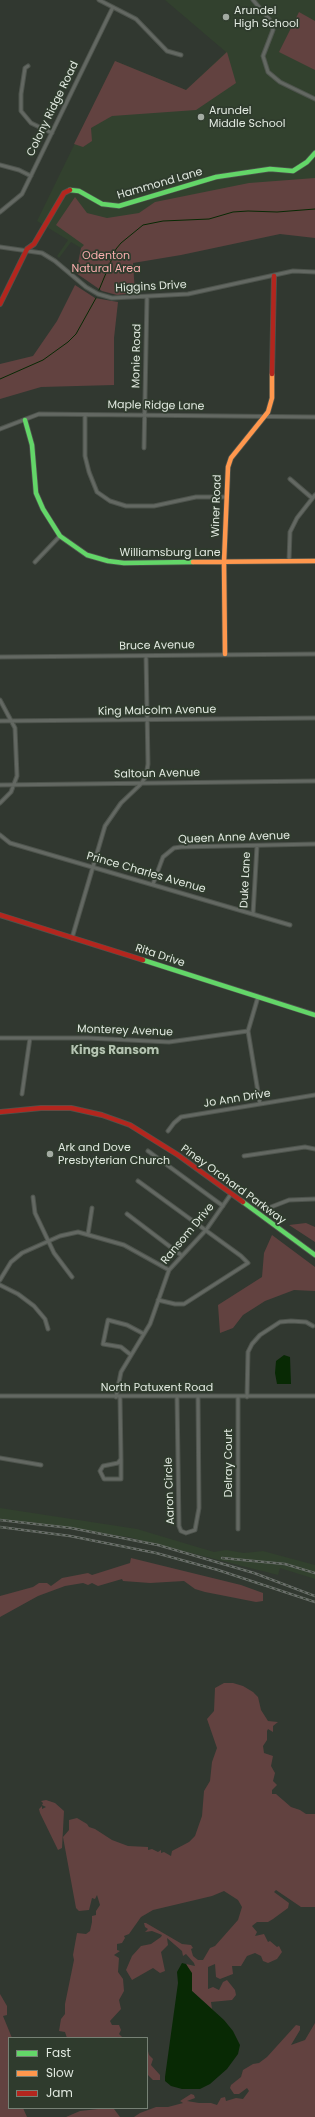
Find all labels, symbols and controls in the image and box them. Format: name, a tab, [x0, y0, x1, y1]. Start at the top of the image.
place label: Arundel High School	[234, 4, 299, 30]
marker: Arundel High School	[221, 12, 231, 22]
street label: Colony Ridge Road	[24, 59, 82, 159]
place label: Arundel Middle School	[209, 104, 285, 130]
marker: Arundel Middle School	[196, 112, 206, 122]
street label: Hammond Lane	[116, 165, 204, 203]
park label: Odenton Natural Area	[71, 249, 141, 275]
street label: Higgins Drive	[115, 279, 187, 295]
street label: Monie Road	[130, 324, 144, 388]
street label: Maple Ridge Lane	[107, 399, 205, 413]
street label: Winer Road	[209, 474, 225, 538]
street label: Williamsburg Lane	[119, 546, 221, 560]
street label: Bruce Avenue	[119, 639, 195, 653]
street label: King Malcolm Avenue	[98, 703, 216, 719]
street label: Saltoun Avenue	[114, 767, 200, 781]
street label: Queen Anne Avenue	[178, 829, 290, 847]
street label: Prince Charles Avenue	[85, 850, 207, 896]
street label: Duke Lane	[238, 852, 254, 908]
street label: Rita Drive	[134, 942, 186, 970]
street label: Monterey Avenue	[77, 1023, 173, 1039]
district label: Kings Ransom	[71, 1044, 159, 1058]
street label: Jo Ann Drive	[202, 1087, 272, 1111]
place label: Ark and Dove Presbyterian Church	[58, 1141, 170, 1167]
street label: Piney Orchard Parkway	[178, 1142, 288, 1228]
marker: Ark and Dove Presbyterian Church	[45, 1149, 55, 1159]
street label: Ransom Drive	[159, 1201, 217, 1267]
street label: North Patuxent Road	[101, 1381, 213, 1395]
street label: Delray Court	[222, 1429, 236, 1497]
street label: Aaron Circle	[162, 1457, 178, 1525]
legend	[8, 2037, 148, 2109]
text: Fast	[46, 2044, 71, 2061]
text: Slow	[46, 2064, 74, 2081]
text: Jam	[46, 2084, 73, 2101]

